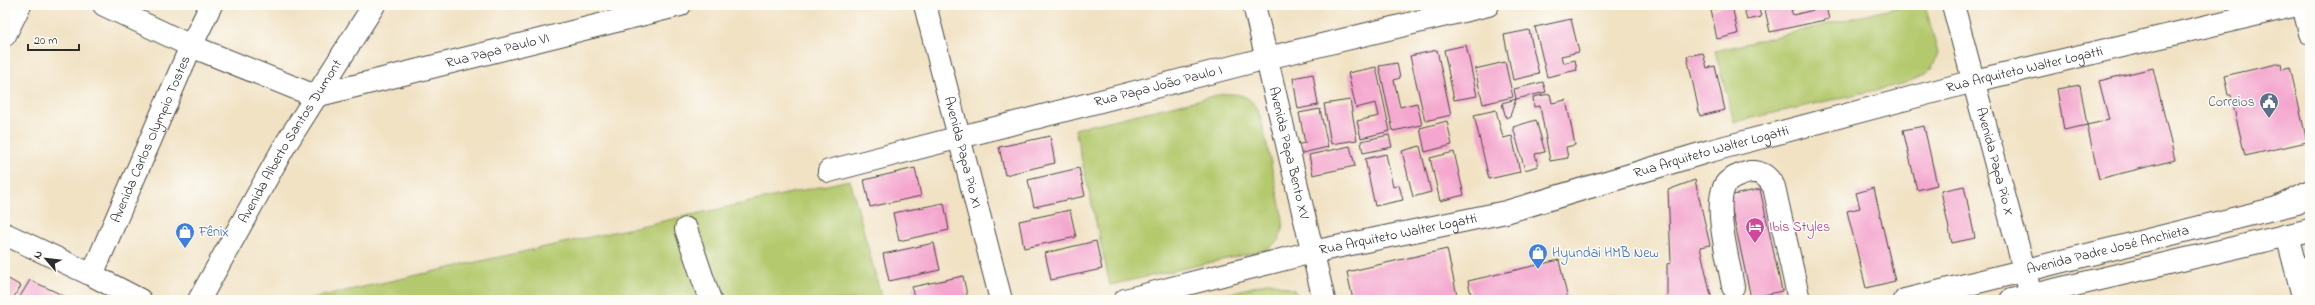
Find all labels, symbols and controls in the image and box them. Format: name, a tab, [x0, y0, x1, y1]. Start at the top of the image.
scale bar	[28, 26, 79, 52]
street label: Rua Papa Paulo VI	[443, 27, 552, 74]
text: 20 m	[34, 32, 57, 50]
street label: Rua Arquiteto Walter Logatti	[1944, 41, 2105, 98]
street label: Avenida Carlos Olympio Tostes	[105, 52, 196, 226]
street label: Avenida Alberto Santos Dumont	[233, 55, 348, 227]
street label: Rua Papa João Paulo I	[1092, 59, 1225, 113]
street label: Avenida Papa Bento XV	[1263, 85, 1315, 222]
public building icon: Correios	[2258, 91, 2280, 119]
place label: Correios	[2208, 92, 2255, 113]
street label: Avenida Papa Pio XI	[938, 94, 987, 210]
street label: Avenida Papa Pio X	[1970, 105, 2020, 218]
street label: Rua Arquiteto Walter Logatti	[1631, 120, 1791, 184]
street label: Rua Arquiteto Walter Logatti	[1317, 208, 1479, 261]
hotel icon: Ibis Styles	[1744, 216, 1766, 244]
place label: Ibis Styles	[1769, 217, 1830, 239]
street label: Avenida Padre José Anchieta	[2025, 220, 2191, 280]
shop icon: Fênix	[174, 221, 196, 249]
place label: Fênix	[198, 222, 229, 243]
north arrow	[26, 239, 66, 279]
shop icon: Hyundai HMB New	[1527, 242, 1549, 270]
place label: Hyundai HMB New	[1552, 243, 1659, 265]
text: N	[29, 248, 47, 262]

